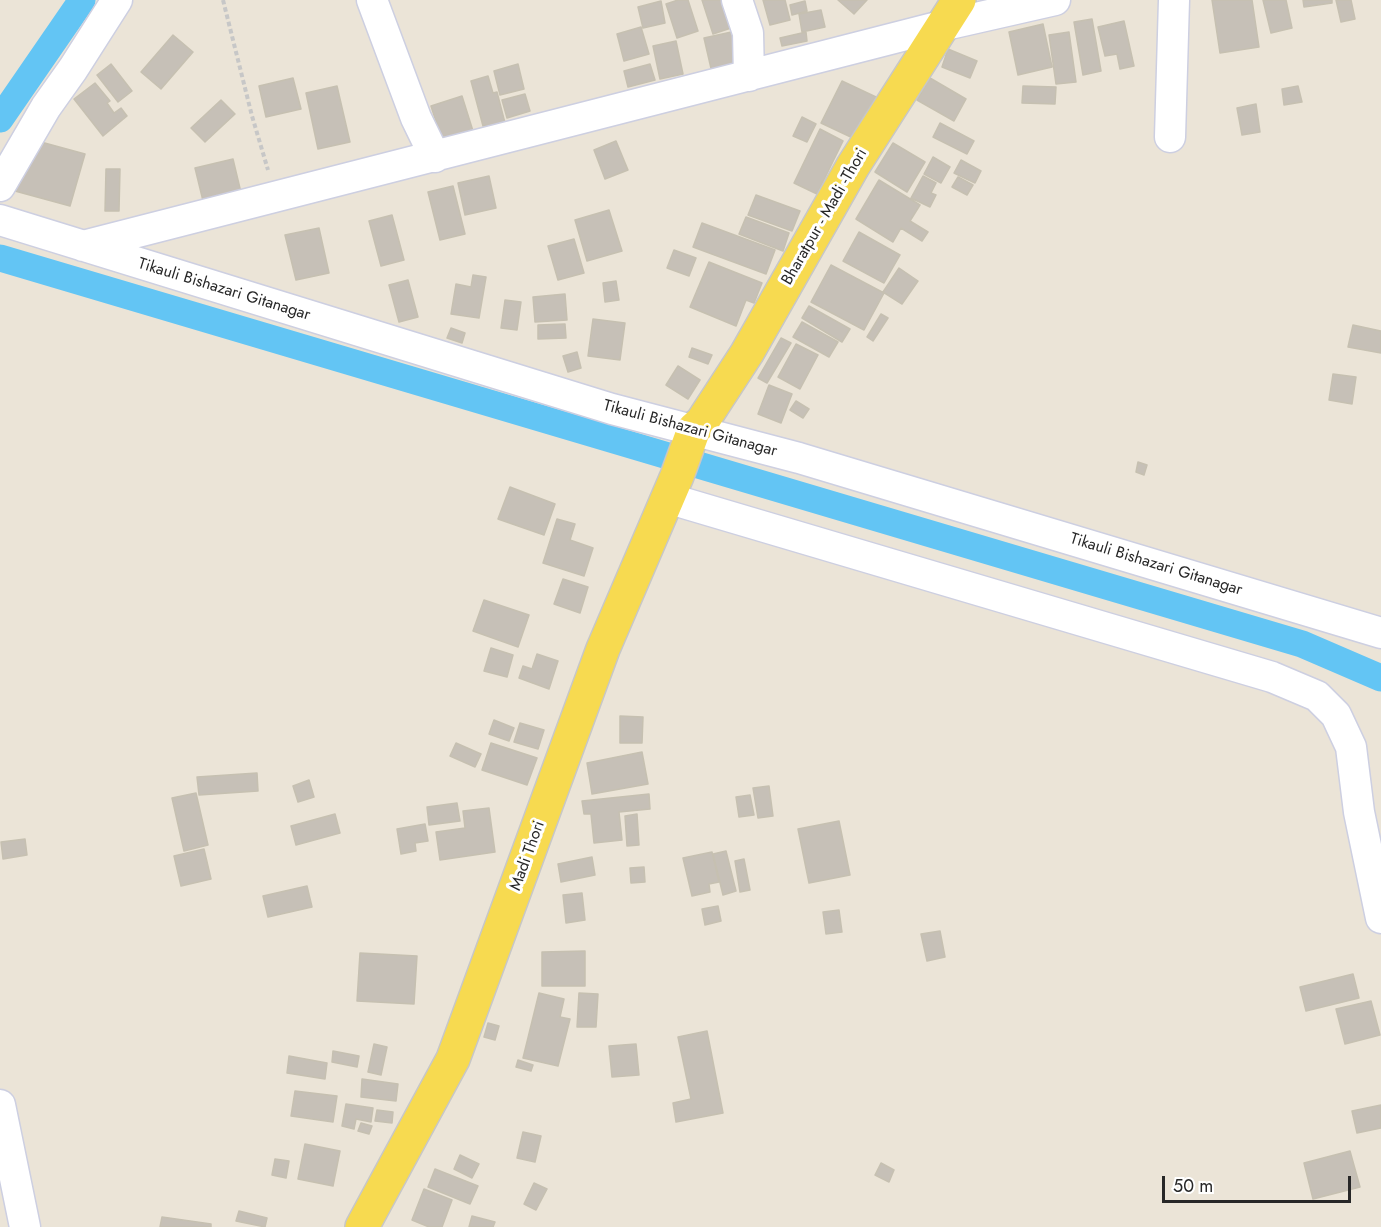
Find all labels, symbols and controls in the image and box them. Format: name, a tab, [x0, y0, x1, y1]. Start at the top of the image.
street label: Bharatpur - Madi -Thori	[778, 145, 872, 289]
street label: Tikauli Bishazari Gitanagar	[136, 255, 312, 325]
street label: Tikauli Bishazari Gitanagar	[601, 397, 779, 461]
street label: Tikauli Bishazari Gitanagar	[1068, 530, 1244, 600]
street label: Madi Thori	[507, 818, 549, 894]
scale bar	[1165, 1164, 1354, 1202]
text: 50 m	[1173, 1173, 1213, 1199]

